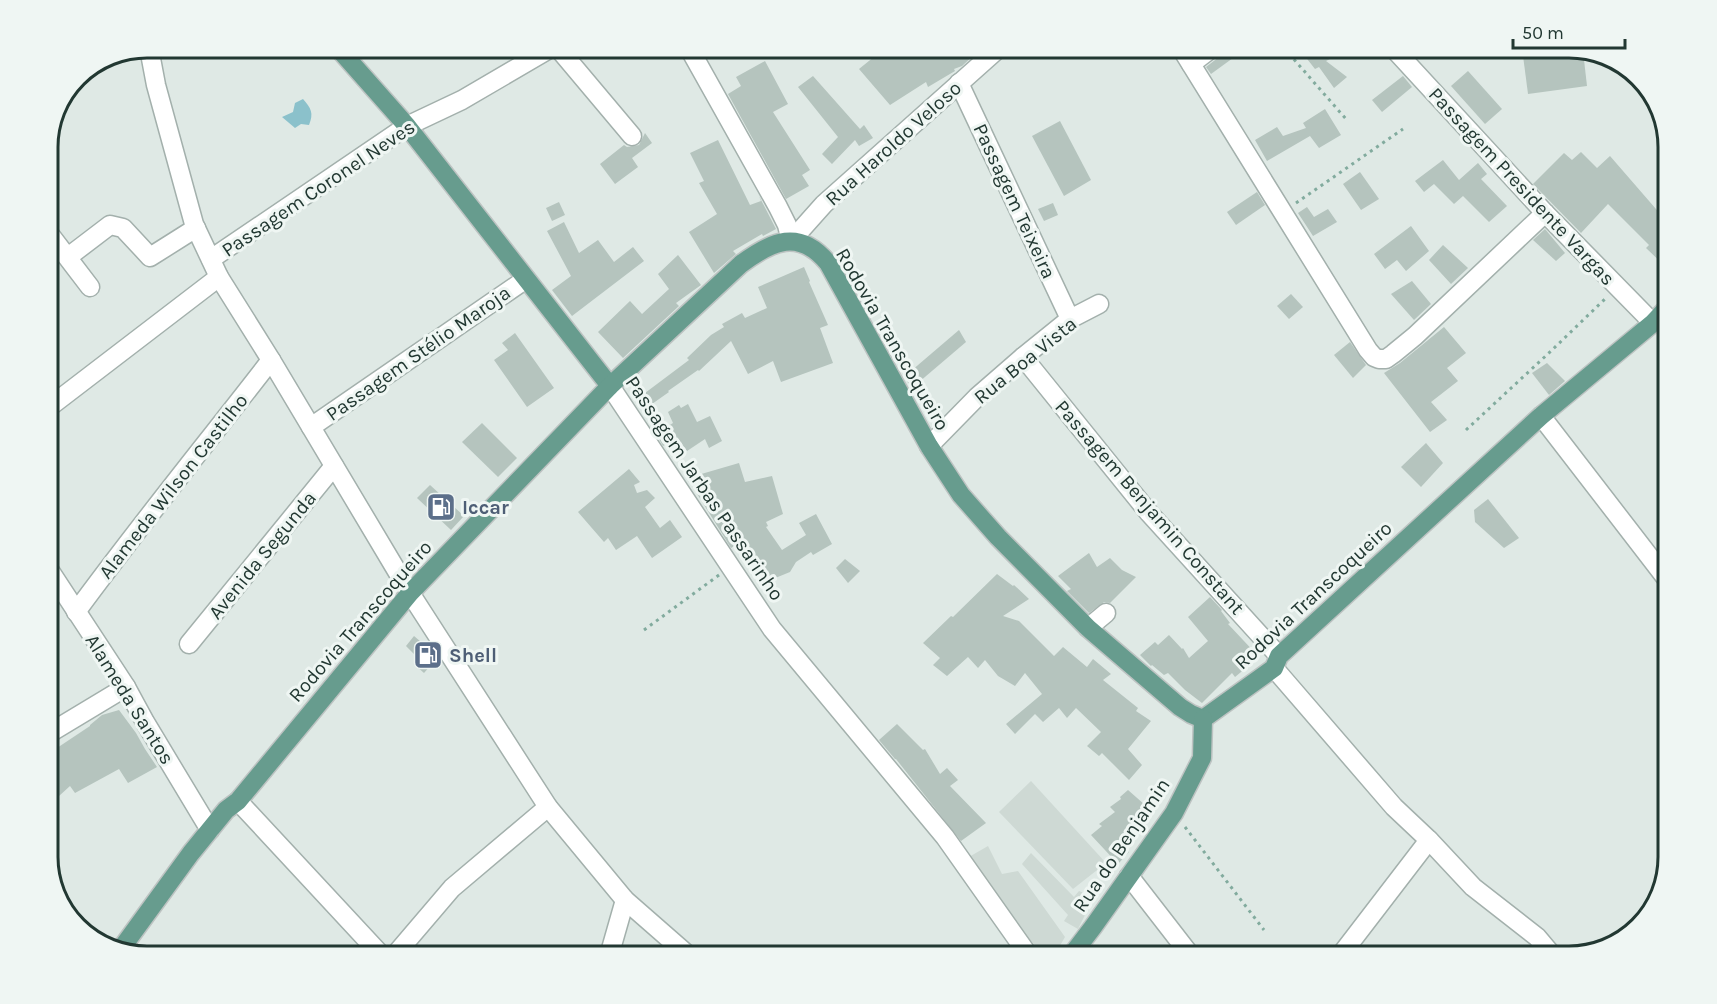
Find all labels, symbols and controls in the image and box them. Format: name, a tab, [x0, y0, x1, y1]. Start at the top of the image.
scale bar	[1513, 12, 1626, 50]
text: 50 m	[1522, 22, 1564, 44]
street label: Rua Haroldo Veloso	[821, 76, 966, 210]
street label: Passagem Presidente Vargas	[1424, 83, 1619, 290]
street label: Passagem Coronel Neves	[217, 115, 419, 262]
street label: Passagem Teixeira	[969, 120, 1061, 282]
street label: Rodovia Transcoqueiro	[831, 244, 954, 434]
street label: Passagem Stélio Maroja	[322, 281, 515, 426]
street label: Rua Boa Vista	[969, 312, 1081, 409]
street label: Passagem Jarbas Passarinho	[621, 372, 788, 605]
street label: Alameda Wilson Castilho	[94, 389, 253, 583]
street label: Passagem Benjamin Constant	[1050, 395, 1249, 620]
street label: Avenida Segunda	[204, 487, 321, 624]
fuel station icon: Iccar	[425, 491, 457, 523]
place label: Iccar	[462, 496, 509, 519]
street label: Rodovia Transcoqueiro	[1230, 517, 1397, 674]
street label: Rodovia Transcoqueiro	[284, 536, 437, 707]
street label: Alameda Santos	[80, 630, 179, 768]
fuel station icon: Shell	[412, 639, 444, 671]
place label: Shell	[449, 644, 497, 667]
street label: Rua do Benjamin	[1068, 774, 1175, 917]

